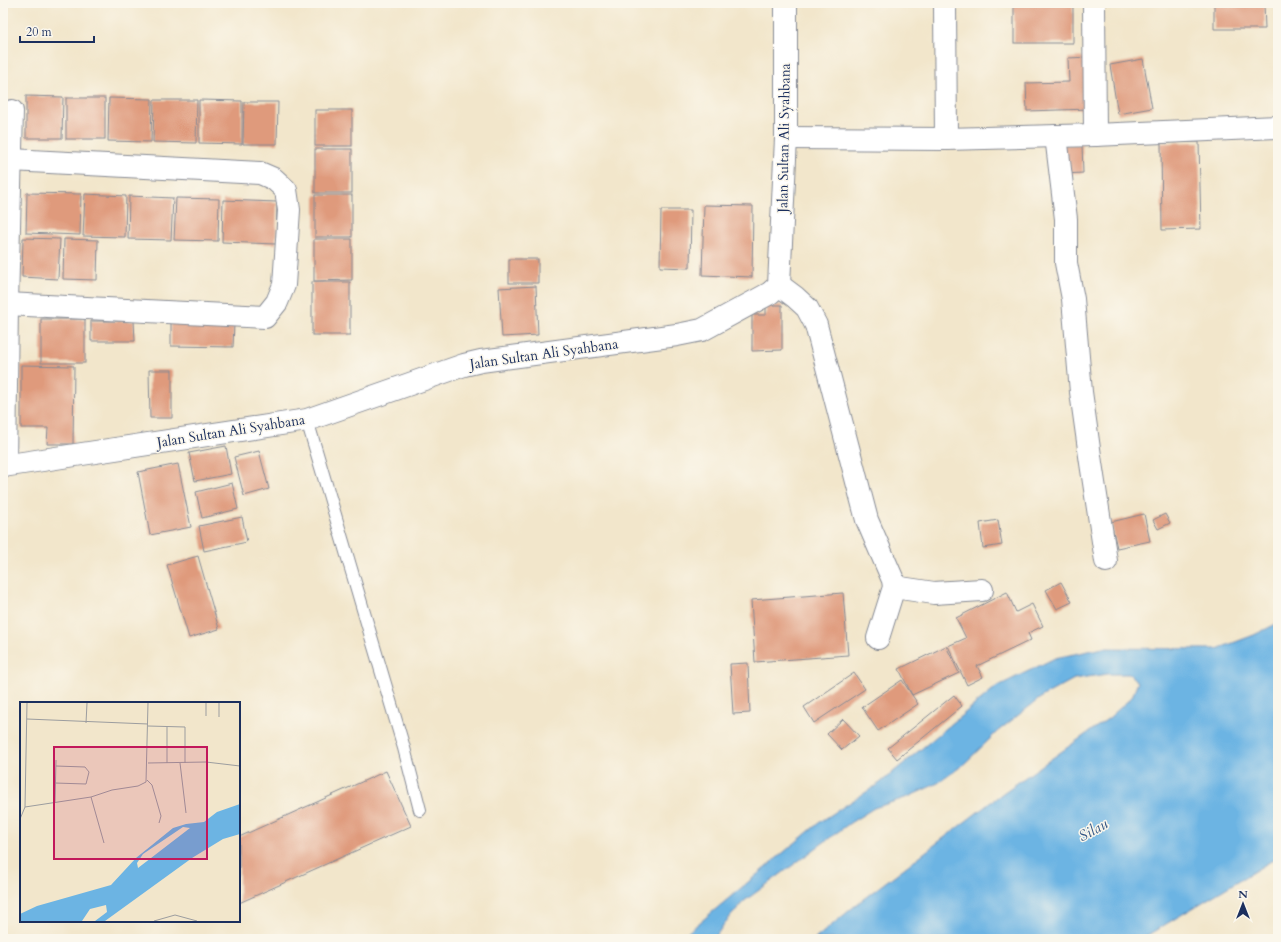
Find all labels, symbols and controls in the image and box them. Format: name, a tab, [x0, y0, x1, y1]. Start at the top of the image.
scale bar	[20, 18, 94, 44]
text: 20 m	[26, 24, 53, 40]
street label: Jalan Sultan Ali Syahbana	[773, 63, 795, 215]
street label: Jalan Sultan Ali Syahbana	[467, 334, 619, 374]
street label: Jalan Sultan Ali Syahbana	[154, 410, 306, 452]
inset map	[20, 702, 240, 922]
water label: Silau	[1075, 814, 1112, 846]
north arrow	[1223, 884, 1263, 924]
text: N	[1238, 887, 1248, 902]

